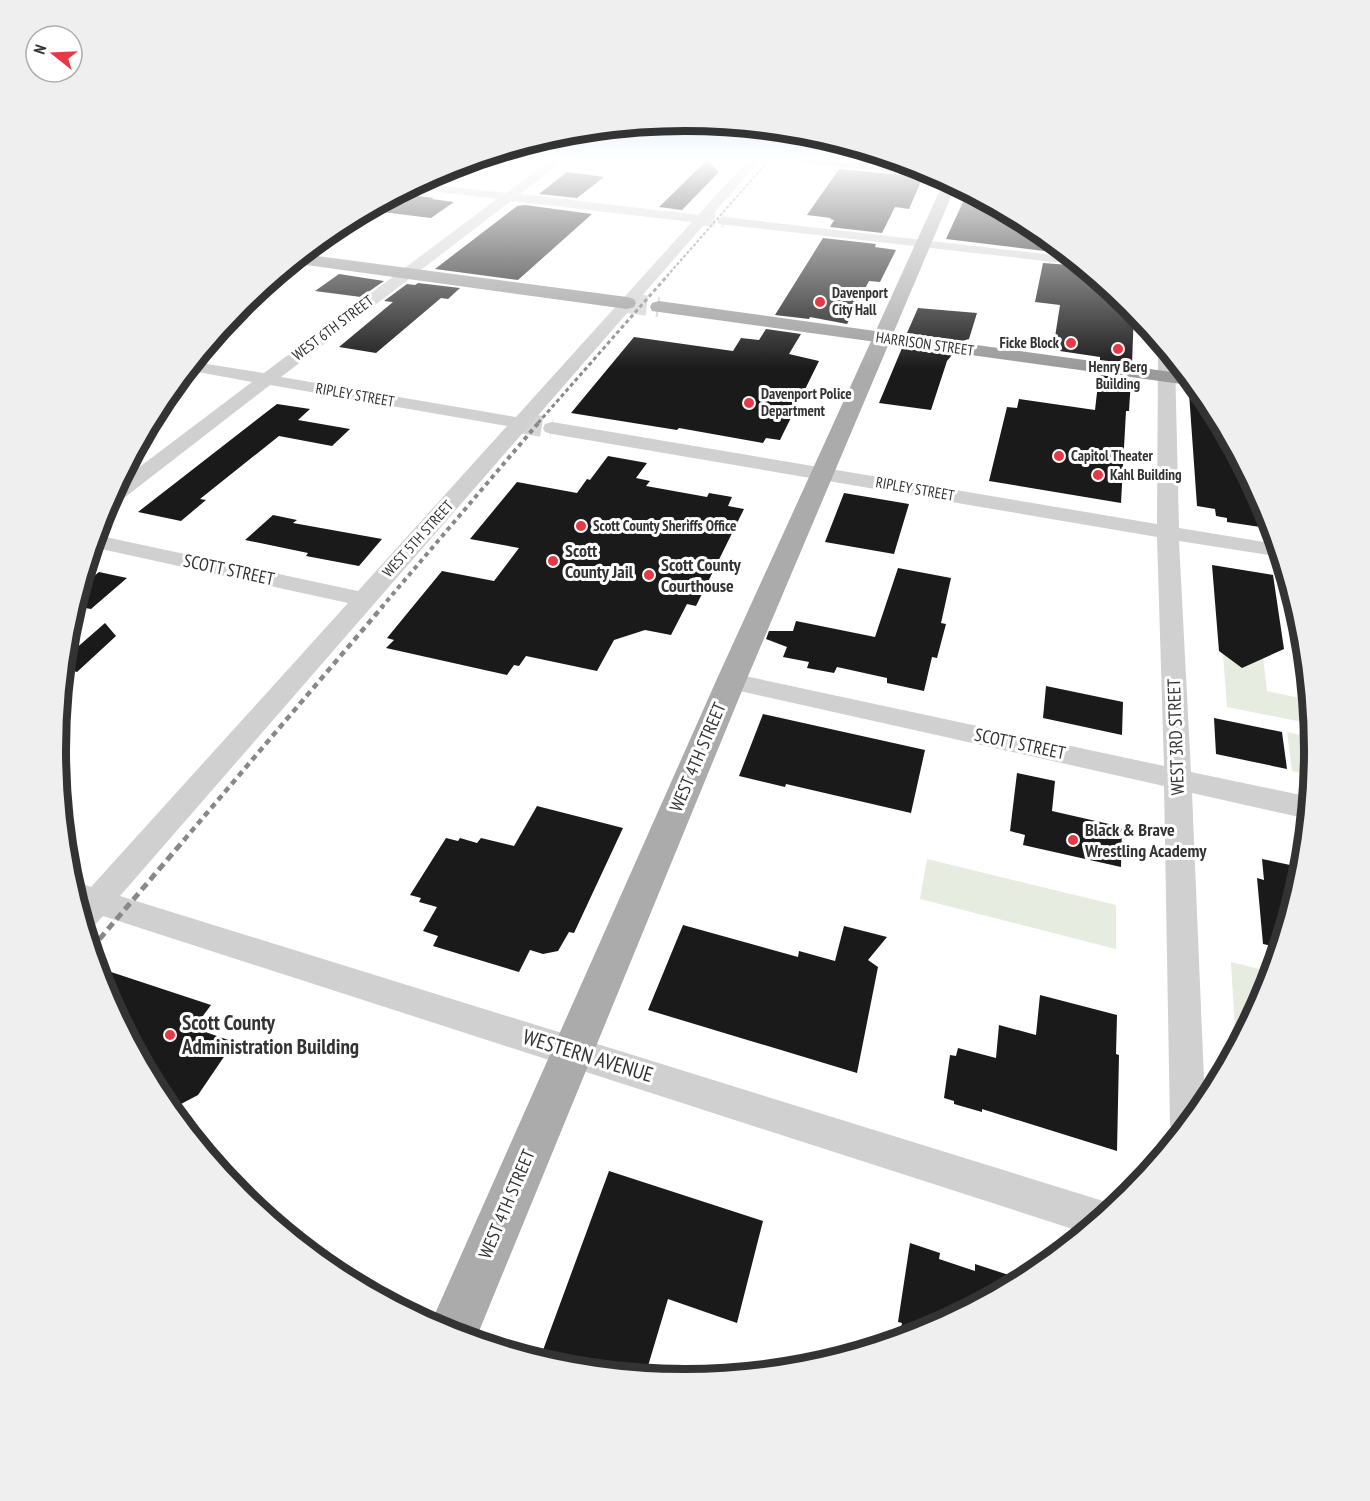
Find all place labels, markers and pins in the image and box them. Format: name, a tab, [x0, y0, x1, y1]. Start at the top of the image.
place label: Davenport City Hall	[832, 283, 888, 319]
marker: Davenport City Hall	[813, 295, 827, 309]
place label: Ficke Block	[999, 333, 1060, 352]
marker: Ficke Block	[1064, 336, 1078, 350]
marker: Henry Berg Building	[1111, 342, 1125, 356]
place label: Henry Berg Building	[1089, 357, 1148, 393]
place label: Davenport Police Department	[761, 384, 852, 420]
marker: Davenport Police Department	[742, 396, 756, 410]
place label: Capitol Theater	[1071, 446, 1154, 465]
marker: Capitol Theater	[1052, 449, 1066, 463]
place label: Kahl Building	[1110, 465, 1182, 484]
marker: Kahl Building	[1091, 468, 1105, 482]
place label: Scott County Sheriffs Office	[593, 516, 736, 535]
marker: Scott County Sheriffs Office	[574, 519, 588, 533]
place label: Scott County Jail	[565, 539, 634, 583]
place label: Scott County Courthouse	[661, 553, 742, 597]
marker: Scott County Jail	[546, 554, 560, 568]
marker: Scott County Courthouse	[642, 568, 656, 582]
place label: Black & Brave Wrestling Academy	[1084, 818, 1207, 862]
marker: Black & Brave Wrestling Academy	[1066, 833, 1080, 847]
place label: Scott County Administration Building	[181, 1009, 359, 1060]
marker: Scott County Administration Building	[163, 1028, 177, 1042]

